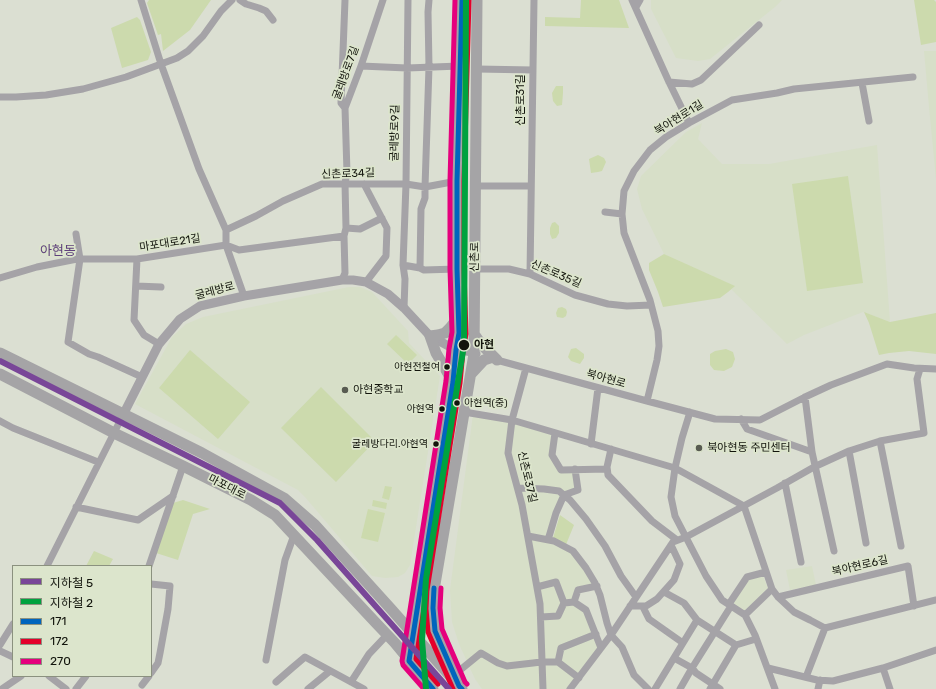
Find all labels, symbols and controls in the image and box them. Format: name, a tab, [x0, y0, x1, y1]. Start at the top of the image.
street label: 굴레방로7길	[330, 44, 362, 102]
street label: 신촌로31길	[514, 74, 528, 126]
street label: 북아현로1길	[652, 98, 706, 138]
street label: 굴레방로9길	[388, 104, 402, 162]
street label: 신촌로34길	[321, 166, 375, 182]
street label: 마포대로21길	[138, 232, 202, 254]
street label: 신촌로	[468, 242, 482, 272]
district label: 아현동	[40, 243, 76, 259]
street label: 신촌로35길	[529, 257, 583, 291]
street label: 굴레방로	[194, 279, 236, 303]
marker: 아현	[457, 338, 471, 352]
place label: 아현	[474, 338, 494, 352]
place label: 아현전철여	[394, 361, 440, 373]
marker: 아현전철여	[442, 362, 452, 372]
street label: 북아현로	[585, 367, 627, 391]
place label: 아현중학교	[353, 383, 404, 397]
marker: 아현중학교	[340, 385, 350, 395]
place label: 아현역(중)	[464, 397, 508, 409]
marker: 아현역(중)	[452, 398, 462, 408]
place label: 아현역	[406, 403, 434, 415]
marker: 아현역	[437, 404, 447, 414]
place label: 굴레방다리.아현역	[352, 438, 428, 450]
marker: 굴레방다리.아현역	[431, 439, 441, 449]
place label: 북아현동 주민센터	[707, 441, 791, 455]
marker: 북아현동 주민센터	[694, 443, 704, 453]
street label: 신촌로37길	[515, 450, 539, 504]
street label: 마포대로	[206, 472, 248, 502]
street label: 북아현로6길	[831, 553, 889, 579]
legend	[12, 565, 152, 677]
text: 지하철 5	[50, 576, 93, 590]
text: 지하철 2	[50, 596, 93, 610]
text: 171	[50, 614, 66, 628]
text: 172	[50, 634, 68, 648]
text: 270	[50, 654, 71, 668]

